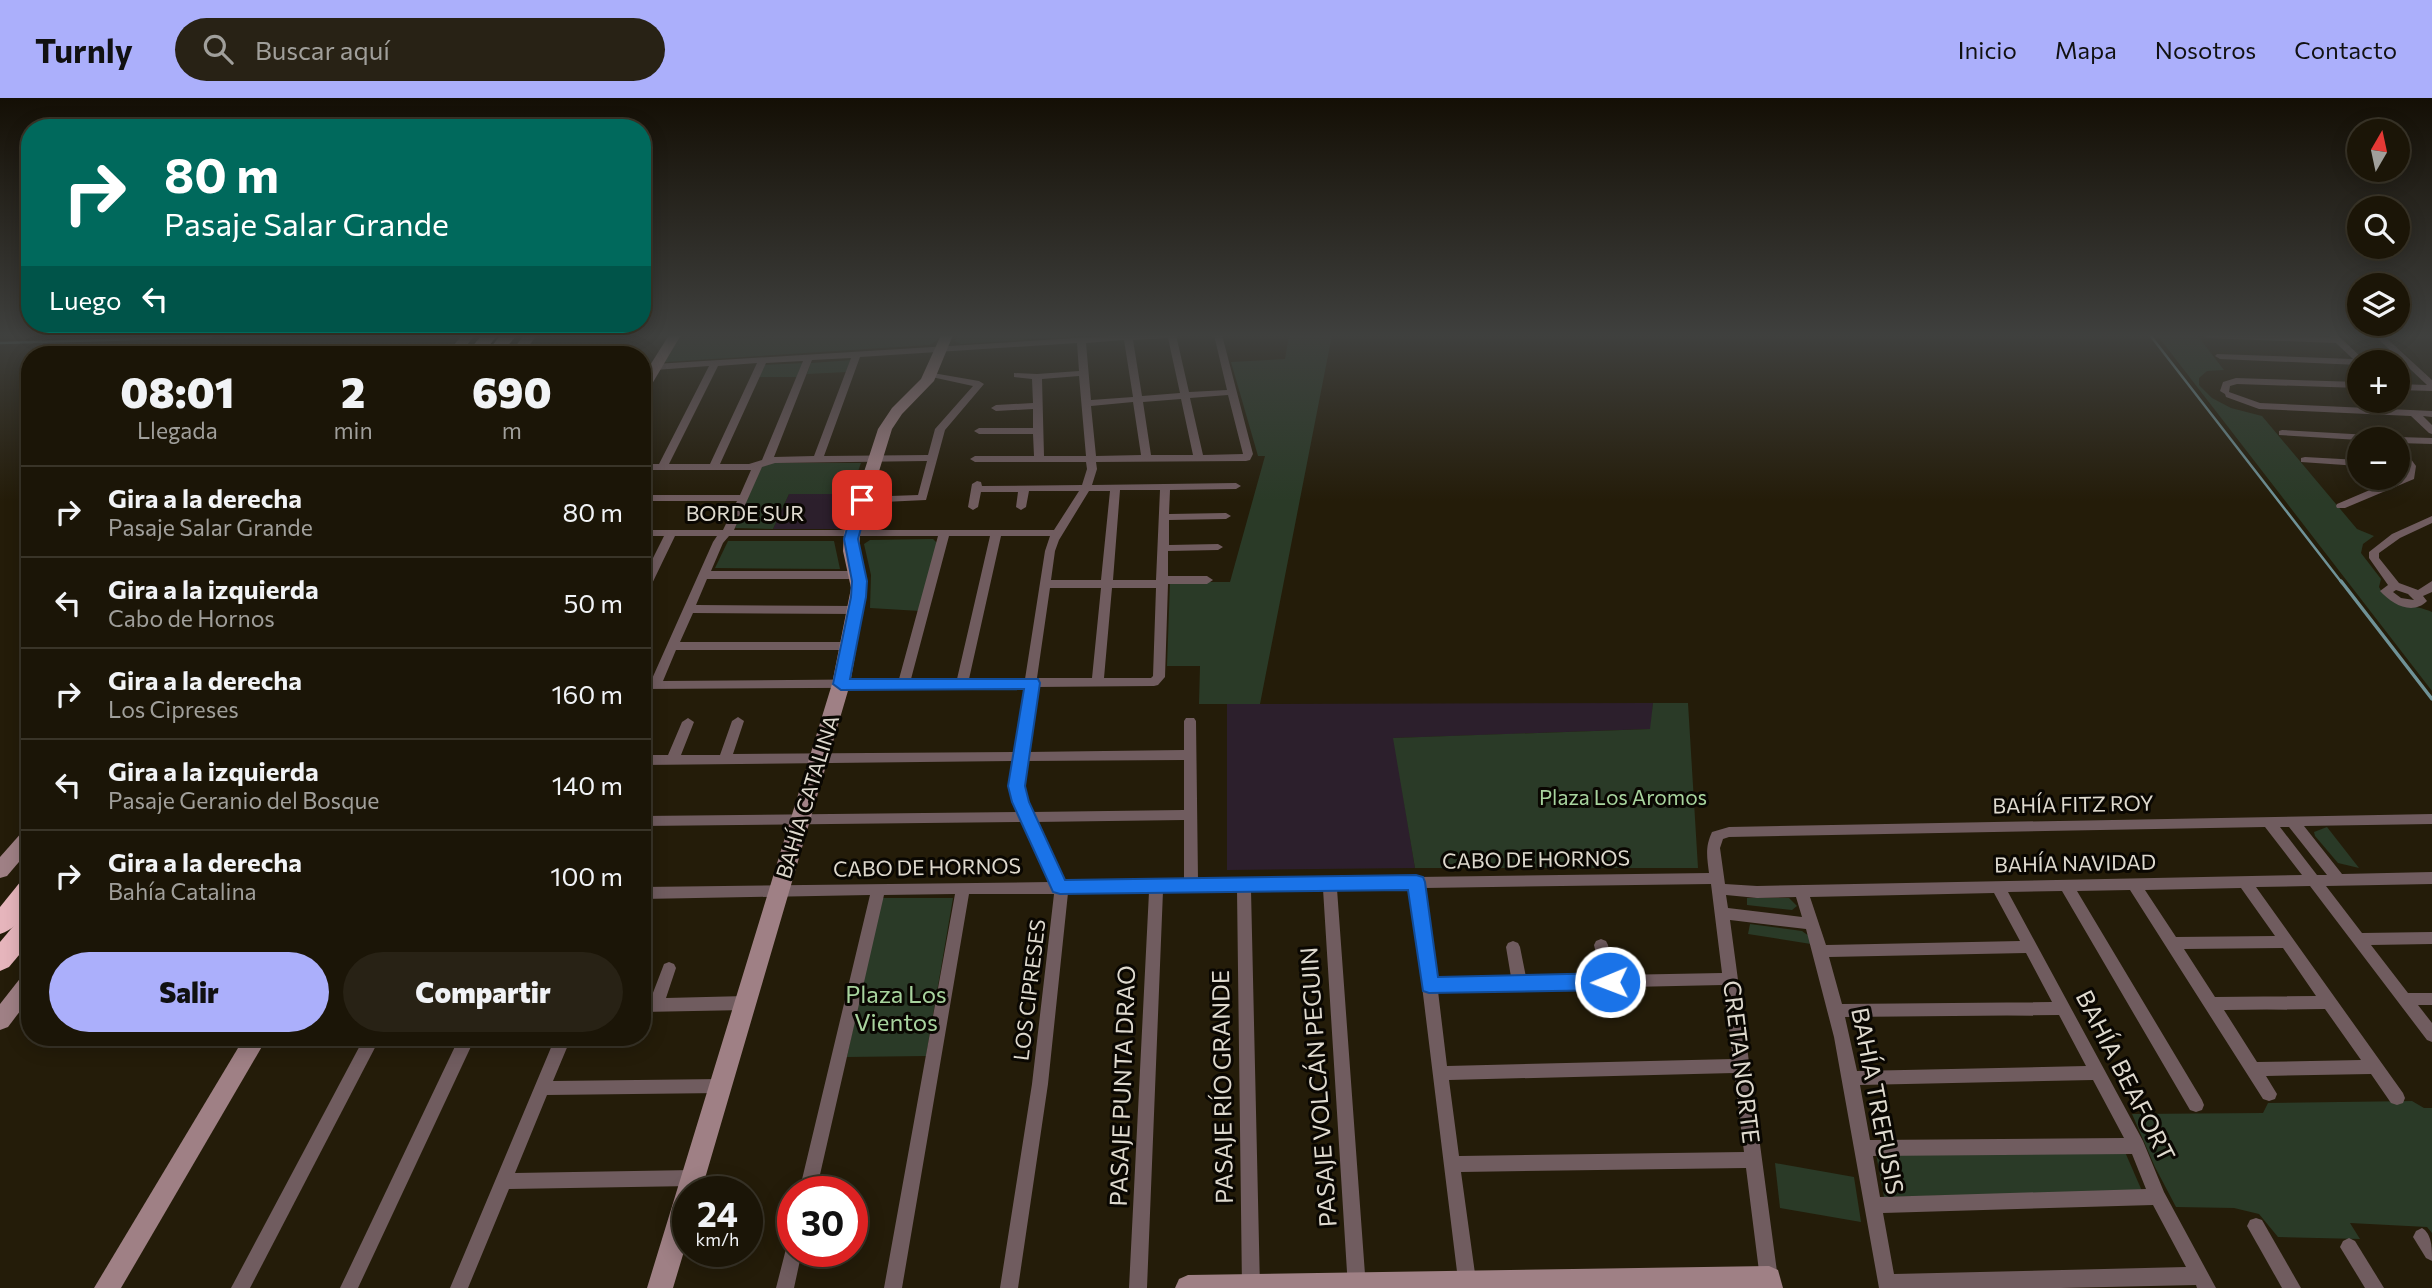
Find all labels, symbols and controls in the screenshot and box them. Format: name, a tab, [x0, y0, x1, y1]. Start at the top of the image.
search box	[175, 18, 665, 81]
text: Turnly	[35, 29, 133, 70]
icon: search	[199, 30, 237, 68]
text: Buscar aquí	[255, 34, 390, 65]
text: Inicio	[1958, 35, 2017, 64]
text: Mapa	[2055, 35, 2117, 64]
text: Nosotros	[2155, 35, 2256, 64]
text: Contacto	[2294, 35, 2397, 64]
north arrow	[2347, 119, 2410, 182]
map controls	[2347, 119, 2410, 490]
text: 80 m	[164, 143, 279, 203]
icon: right	[49, 147, 140, 238]
button: search	[2347, 196, 2410, 259]
text: Pasaje Salar Grande	[164, 203, 449, 243]
button: layers	[2347, 273, 2410, 336]
icon: left	[136, 280, 174, 318]
text: Luego	[49, 284, 122, 315]
button: +	[2347, 350, 2410, 413]
text: 08:01	[120, 365, 234, 417]
text: 2	[341, 365, 365, 417]
text: 690	[472, 365, 552, 417]
text: Llegada	[137, 416, 218, 444]
text: min	[334, 416, 373, 444]
text: m	[502, 416, 522, 444]
button: −	[2347, 427, 2410, 490]
pin	[832, 470, 892, 530]
icon: arrive	[843, 481, 881, 519]
text: Gira a la derecha	[108, 482, 302, 513]
icon: right	[49, 493, 87, 531]
text: 80 m	[563, 496, 623, 527]
street label: BORDE SUR	[686, 500, 804, 525]
text: Pasaje Salar Grande	[108, 513, 313, 541]
text: Gira a la izquierda	[108, 573, 319, 604]
icon: left	[49, 584, 87, 622]
text: 50 m	[563, 587, 623, 618]
text: Cabo de Hornos	[108, 604, 275, 632]
text: Gira a la derecha	[108, 664, 302, 695]
icon: right	[49, 675, 87, 713]
text: 160 m	[551, 678, 623, 709]
text: Los Cipreses	[108, 695, 239, 723]
street label: BAHÍA CATALINA	[770, 712, 843, 881]
text: Gira a la izquierda	[108, 755, 319, 786]
icon: left	[49, 766, 87, 804]
text: 140 m	[552, 769, 623, 800]
park label: Plaza Los Aromos	[1539, 784, 1707, 809]
text: Pasaje Geranio del Bosque	[108, 786, 379, 814]
street label: BAHÍA FITZ ROY	[1992, 790, 2154, 817]
street label: CABO DE HORNOS	[1442, 844, 1630, 873]
text: Gira a la derecha	[108, 846, 302, 877]
street label: BAHÍA NAVIDAD	[1994, 849, 2156, 876]
street label: CABO DE HORNOS	[833, 852, 1021, 881]
icon: right	[49, 857, 87, 895]
text: 100 m	[550, 860, 623, 891]
text: Bahía Catalina	[108, 877, 257, 905]
street label: LOS CIPRESES	[1007, 918, 1050, 1062]
position arrow	[1573, 945, 1647, 1019]
street label: PASAJE VOLCÁN PEGUIN	[1293, 946, 1342, 1228]
button: Salir	[49, 952, 329, 1032]
button: Compartir	[343, 952, 623, 1032]
street label: PASAJE PUNTA DRAO	[1103, 965, 1140, 1207]
street label: PASAJE RÍO GRANDE	[1205, 970, 1238, 1204]
park label: Plaza Los Vientos	[845, 979, 947, 1036]
street label: CRETA NORTE	[1718, 979, 1767, 1145]
street label: BAHÍA BEAFORT	[2071, 985, 2182, 1166]
street label: BAHÍA TREFUSIS	[1846, 1005, 1911, 1197]
speed limit sign: 30	[777, 1176, 868, 1267]
text: 24	[697, 1191, 738, 1234]
text: km/h	[696, 1228, 739, 1250]

